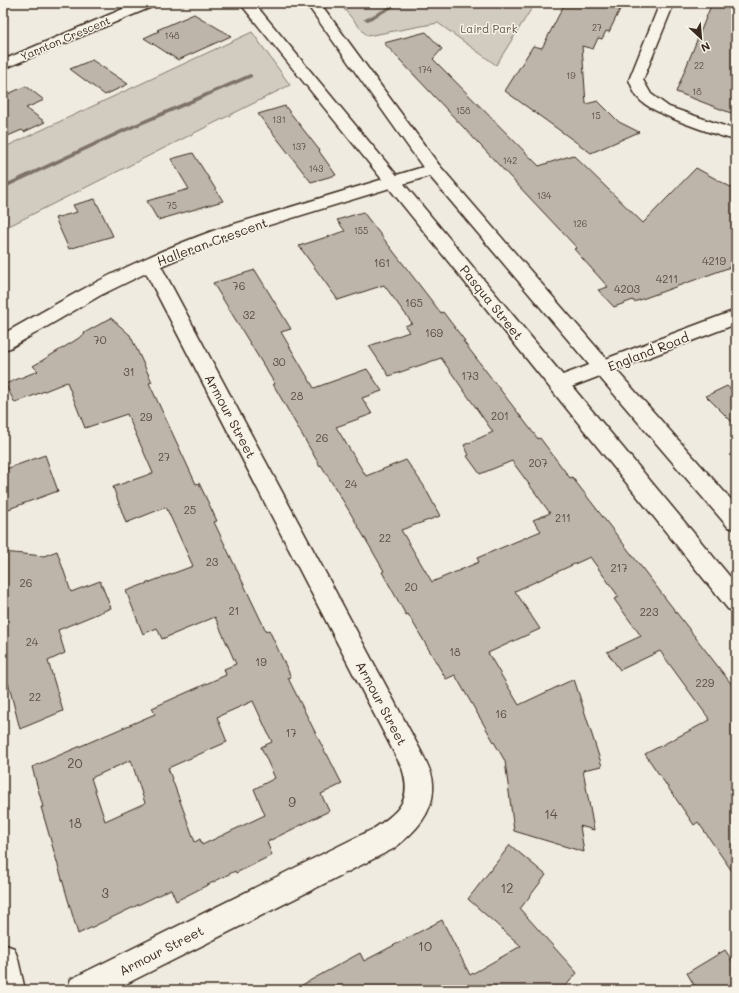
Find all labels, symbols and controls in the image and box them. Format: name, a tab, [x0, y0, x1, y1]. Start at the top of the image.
street label: Yarnton Crescent	[18, 12, 112, 64]
north arrow	[681, 18, 721, 58]
park label: Laird Park	[461, 21, 518, 36]
house number: 27	[592, 22, 602, 33]
house number: 148	[165, 30, 180, 41]
text: N	[699, 39, 713, 56]
house number: 22	[694, 60, 704, 71]
house number: 174	[418, 64, 433, 75]
house number: 19	[566, 70, 576, 81]
house number: 18	[692, 86, 702, 97]
house number: 158	[456, 105, 471, 116]
house number: 15	[591, 110, 601, 121]
house number: 131	[272, 114, 286, 125]
house number: 137	[292, 141, 306, 152]
house number: 142	[503, 155, 517, 166]
house number: 143	[309, 163, 323, 174]
house number: 134	[537, 190, 552, 201]
house number: 75	[167, 200, 177, 211]
street label: Halleran Crescent	[154, 213, 270, 269]
house number: 126	[573, 218, 587, 229]
house number: 155	[354, 225, 368, 236]
house number: 4219	[702, 253, 726, 268]
house number: 161	[374, 255, 390, 270]
street label: Pasqua Street	[457, 261, 528, 343]
house number: 4211	[656, 271, 678, 286]
house number: 76	[233, 278, 245, 293]
house number: 4203	[614, 281, 640, 296]
house number: 165	[405, 295, 423, 310]
house number: 32	[243, 307, 255, 322]
house number: 169	[425, 325, 444, 340]
street label: England Road	[605, 328, 691, 374]
house number: 70	[94, 332, 107, 347]
house number: 30	[272, 354, 286, 369]
house number: 31	[123, 364, 135, 379]
house number: 173	[461, 368, 479, 383]
street label: Armour Street	[202, 371, 260, 461]
house number: 28	[291, 388, 304, 403]
house number: 201	[491, 408, 509, 423]
house number: 29	[140, 409, 153, 424]
house number: 26	[316, 430, 328, 445]
house number: 27	[158, 449, 170, 464]
house number: 207	[528, 455, 548, 470]
house number: 24	[345, 476, 358, 491]
house number: 25	[184, 502, 196, 517]
house number: 211	[555, 510, 571, 525]
house number: 22	[379, 530, 391, 545]
house number: 23	[206, 554, 219, 569]
house number: 217	[610, 560, 628, 575]
house number: 26	[20, 575, 32, 590]
house number: 20	[405, 579, 418, 594]
house number: 21	[228, 603, 240, 618]
house number: 223	[640, 604, 659, 619]
house number: 24	[26, 634, 39, 649]
house number: 18	[449, 644, 461, 659]
house number: 19	[255, 654, 267, 669]
street label: Armour Street	[353, 658, 411, 748]
house number: 229	[696, 675, 715, 690]
house number: 22	[29, 689, 41, 704]
house number: 16	[495, 706, 507, 721]
house number: 17	[285, 725, 297, 740]
house number: 20	[67, 754, 83, 771]
house number: 9	[288, 793, 296, 810]
house number: 14	[544, 805, 558, 822]
house number: 18	[68, 814, 82, 831]
house number: 12	[500, 879, 514, 896]
house number: 3	[101, 884, 109, 901]
street label: Armour Street	[116, 921, 206, 979]
house number: 10	[418, 937, 432, 954]

